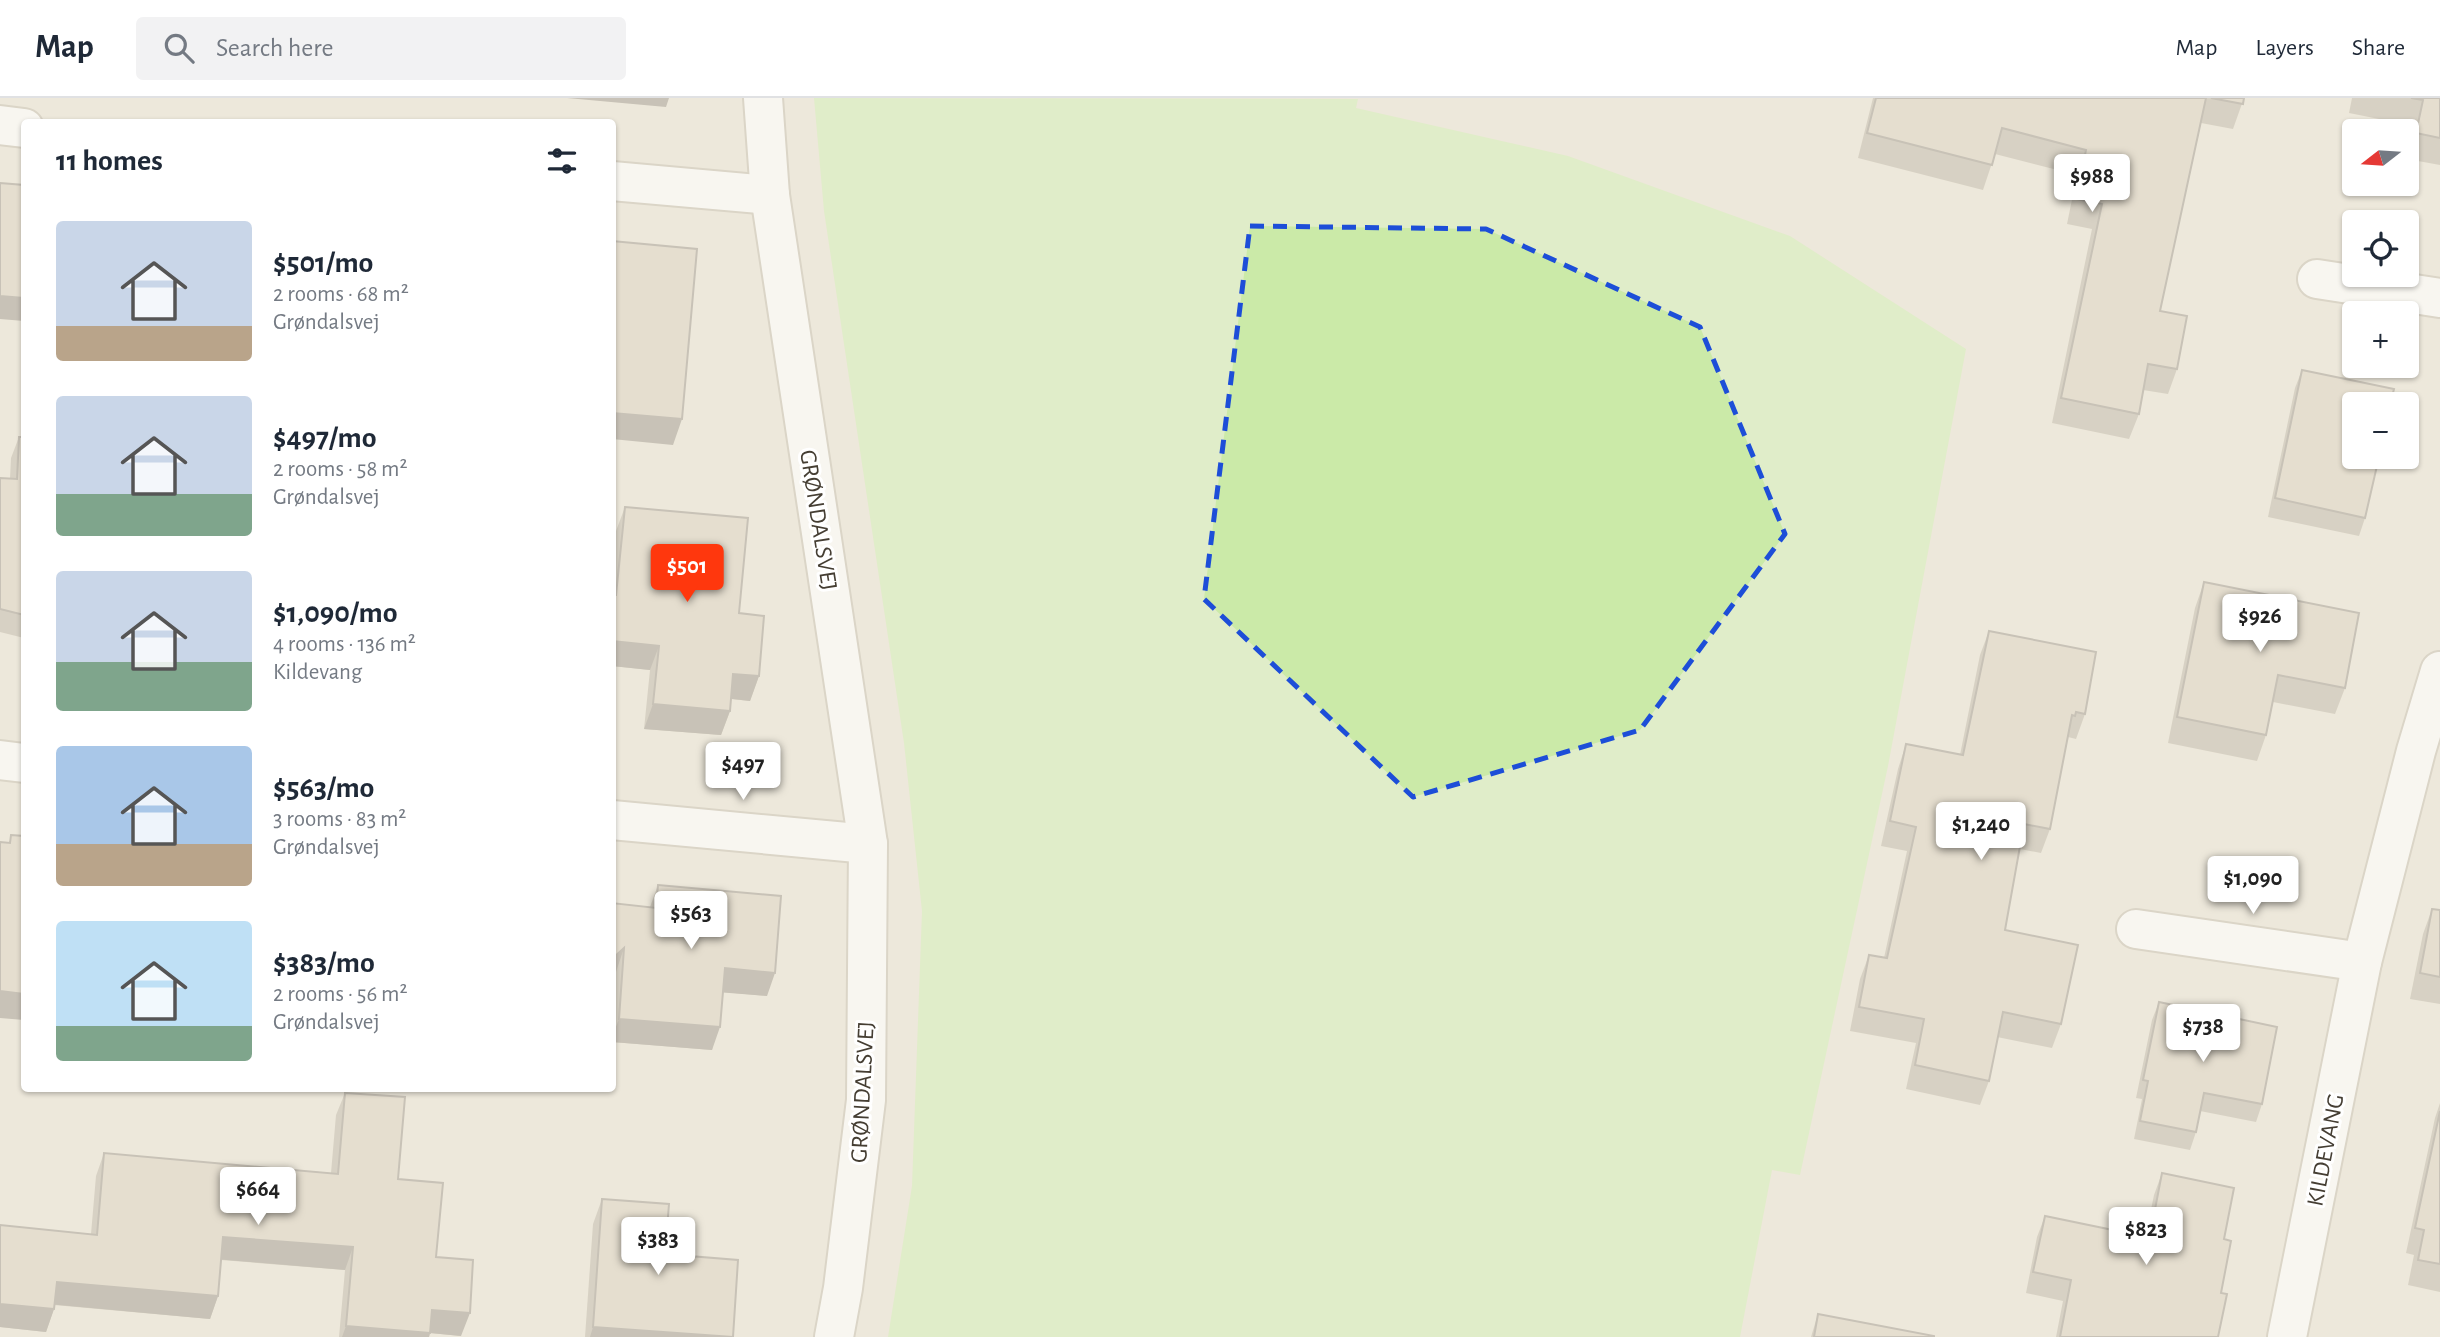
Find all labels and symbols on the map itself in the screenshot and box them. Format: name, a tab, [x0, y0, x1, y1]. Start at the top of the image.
north arrow	[2342, 119, 2418, 196]
pin: $988	[2051, 155, 2133, 214]
street label: GRØNDALSVEJ	[795, 448, 841, 592]
pin: $501	[646, 545, 728, 604]
pin: $926	[2219, 594, 2301, 654]
pin: $497	[702, 742, 784, 802]
pin: $1,240	[1924, 802, 2038, 862]
pin: $1,090	[2196, 856, 2310, 916]
pin: $563	[650, 892, 732, 951]
pin: $738	[2162, 1004, 2244, 1064]
street label: GRØNDALSVEJ	[847, 1021, 879, 1164]
street label: KILDEVANG	[2303, 1092, 2349, 1208]
pin: $664	[217, 1168, 299, 1227]
pin: $823	[2105, 1208, 2187, 1267]
pin: $383	[617, 1218, 699, 1277]

